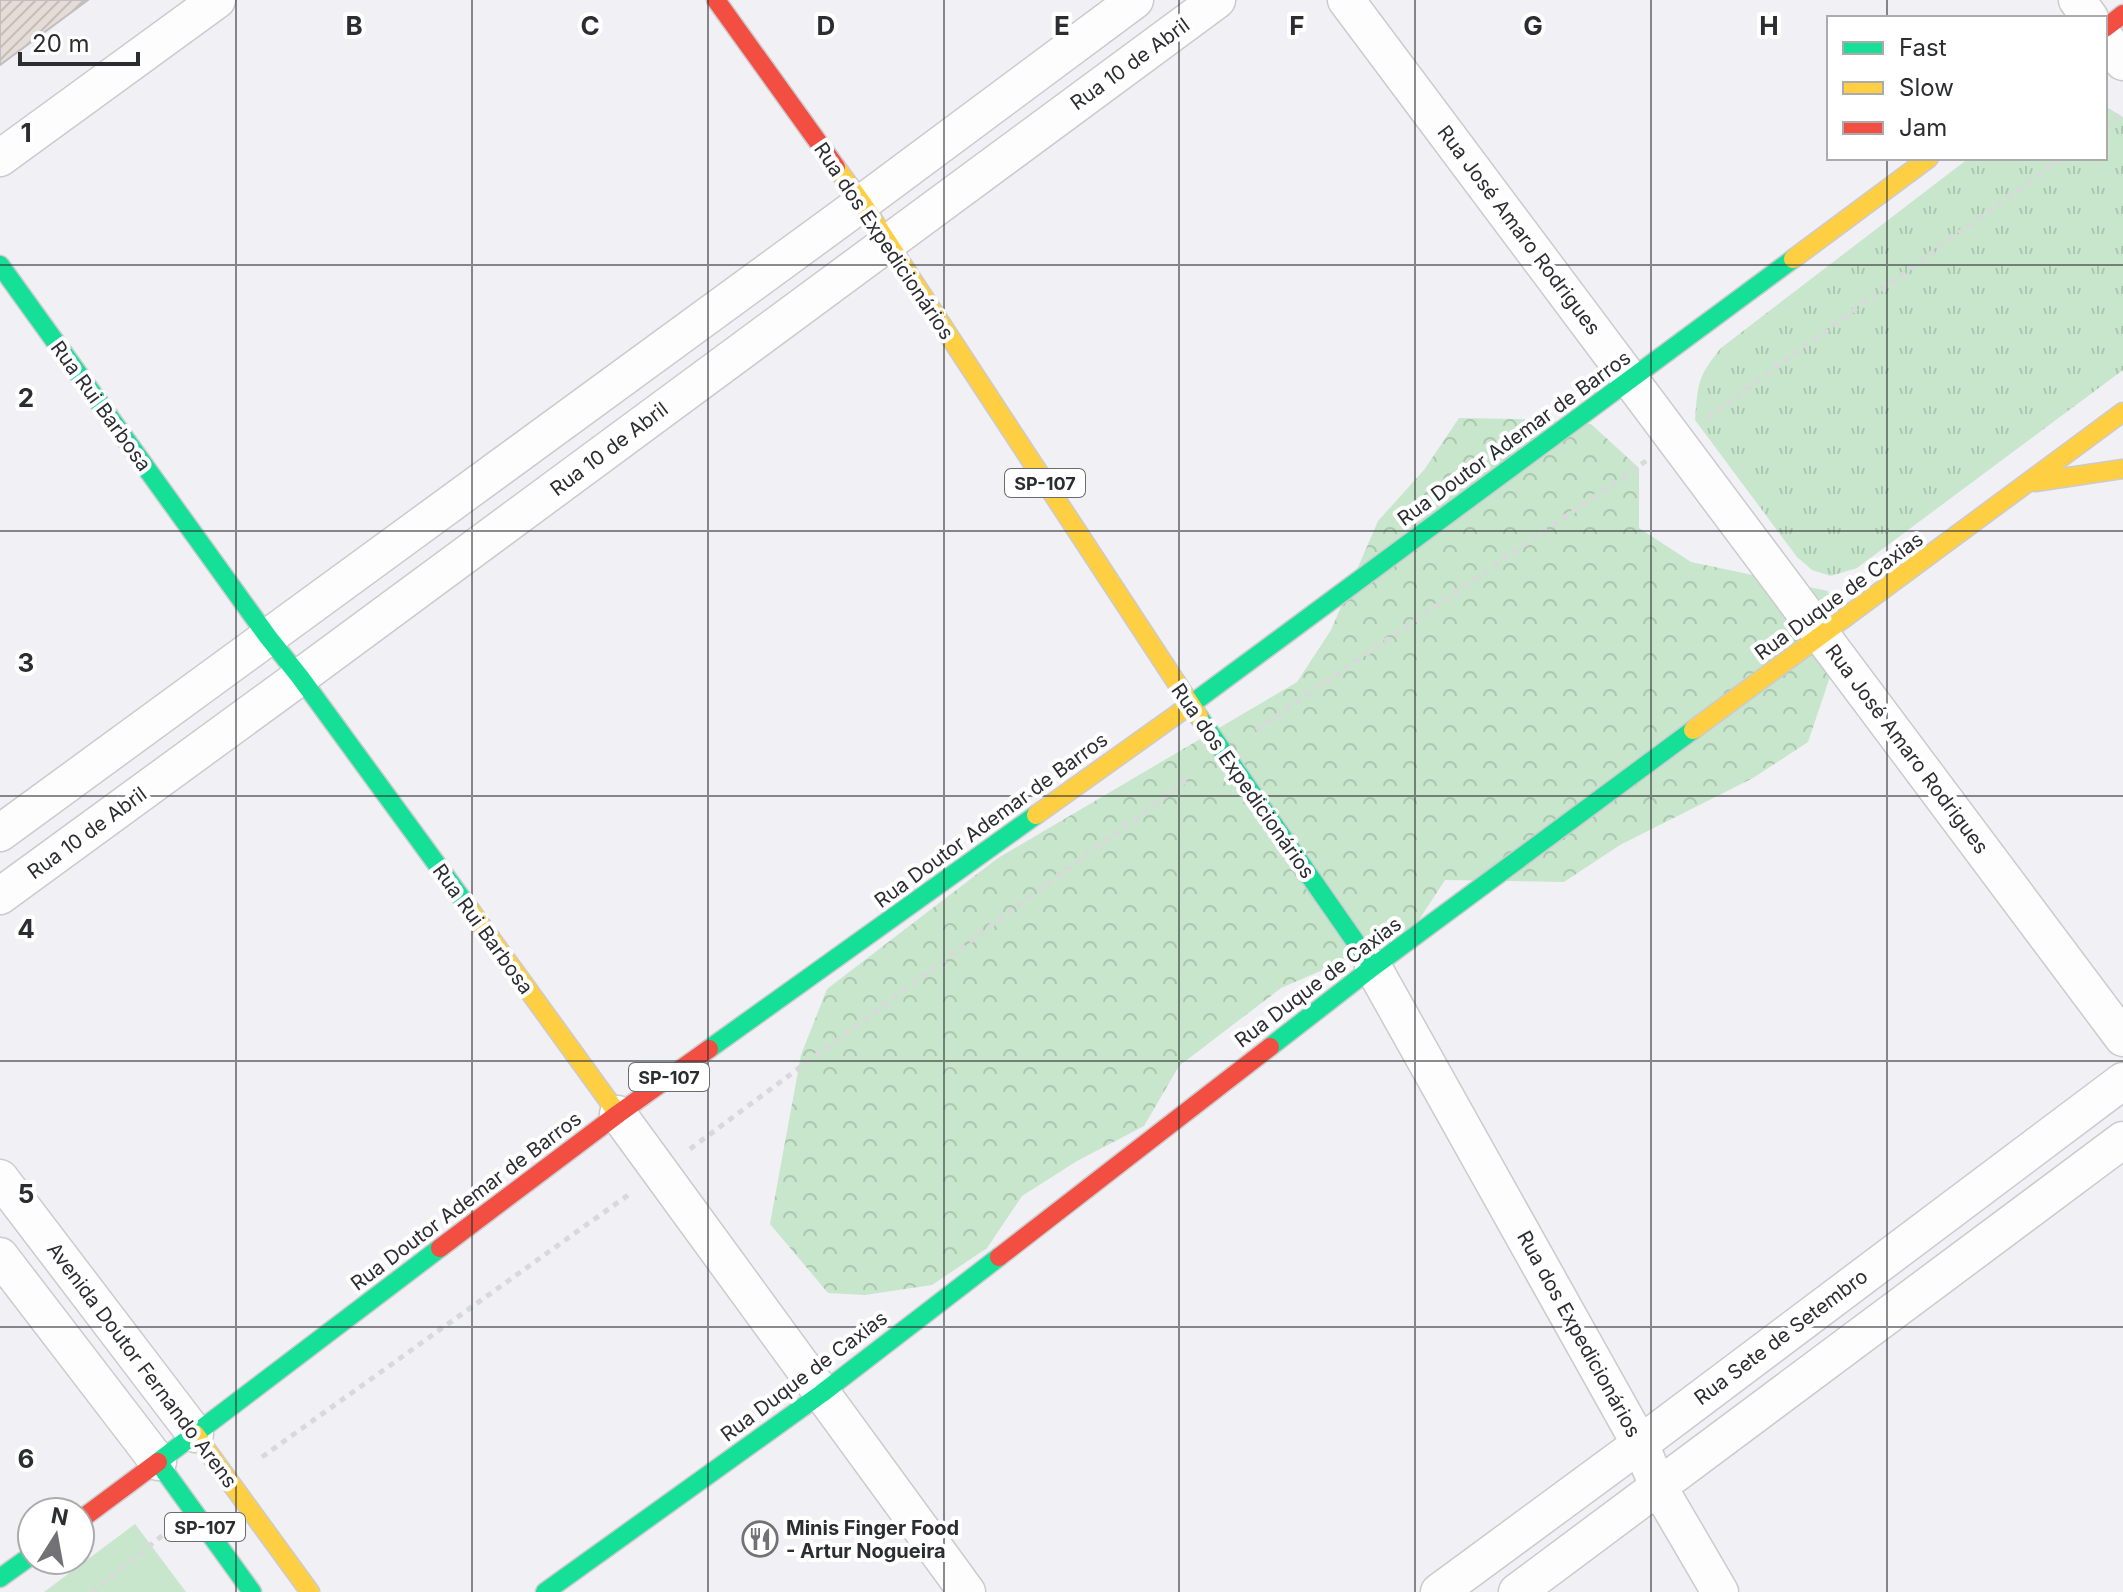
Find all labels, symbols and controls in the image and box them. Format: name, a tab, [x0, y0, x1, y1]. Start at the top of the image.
text: B	[345, 10, 363, 41]
text: C	[580, 10, 600, 41]
text: D	[817, 10, 835, 41]
text: E	[1054, 10, 1070, 41]
text: F	[1289, 10, 1305, 41]
text: G	[1523, 10, 1543, 41]
text: H	[1759, 10, 1779, 41]
street label: Rua 10 de Abril	[1066, 13, 1194, 115]
scale bar	[20, 16, 138, 66]
legend	[1827, 16, 2107, 160]
text: 20 m	[32, 29, 90, 58]
text: Fast	[1899, 33, 1947, 62]
text: Slow	[1899, 73, 1954, 102]
text: Jam	[1899, 113, 1947, 142]
text: 1	[20, 117, 32, 148]
street label: Rua José Amaro Rodrigues	[1432, 121, 1606, 339]
street label: Rua dos Expedicionários	[809, 138, 959, 344]
street label: Rua Rui Barbosa	[46, 336, 156, 476]
street label: Rua Doutor Ademar de Barros	[1393, 345, 1635, 531]
text: 2	[18, 382, 34, 413]
street label: Rua 10 de Abril	[545, 397, 673, 501]
road number: SP-107	[1005, 469, 1085, 497]
street label: Rua Duque de Caxias	[1750, 527, 1928, 665]
street label: Rua José Amaro Rodrigues	[1820, 640, 1994, 858]
text: 3	[18, 647, 34, 678]
street label: Rua dos Expedicionários	[1167, 679, 1319, 883]
street label: Rua Doutor Ademar de Barros	[870, 727, 1112, 913]
street label: Rua 10 de Abril	[23, 782, 151, 884]
street label: Rua Rui Barbosa	[428, 859, 538, 999]
street label: Rua Duque de Caxias	[1230, 912, 1406, 1052]
text: 4	[17, 913, 35, 944]
road number: SP-107	[629, 1063, 709, 1091]
street label: Rua Doutor Ademar de Barros	[346, 1106, 586, 1296]
text: 5	[18, 1178, 34, 1209]
street label: Rua dos Expedicionários	[1512, 1227, 1646, 1441]
street label: Avenida Doutor Fernando Arens	[42, 1238, 242, 1492]
street label: Rua Sete de Setembro	[1690, 1264, 1872, 1410]
street label: Rua Duque de Caxias	[716, 1306, 892, 1446]
text: 6	[18, 1443, 34, 1474]
north arrow	[16, 1496, 96, 1576]
text: N	[49, 1502, 71, 1531]
road number: SP-107	[165, 1513, 245, 1541]
place label: Minis Finger Food - Artur Nogueira	[786, 1516, 959, 1563]
restaurant icon: Minis Finger Food - Artur Nogueira	[741, 1520, 779, 1558]

